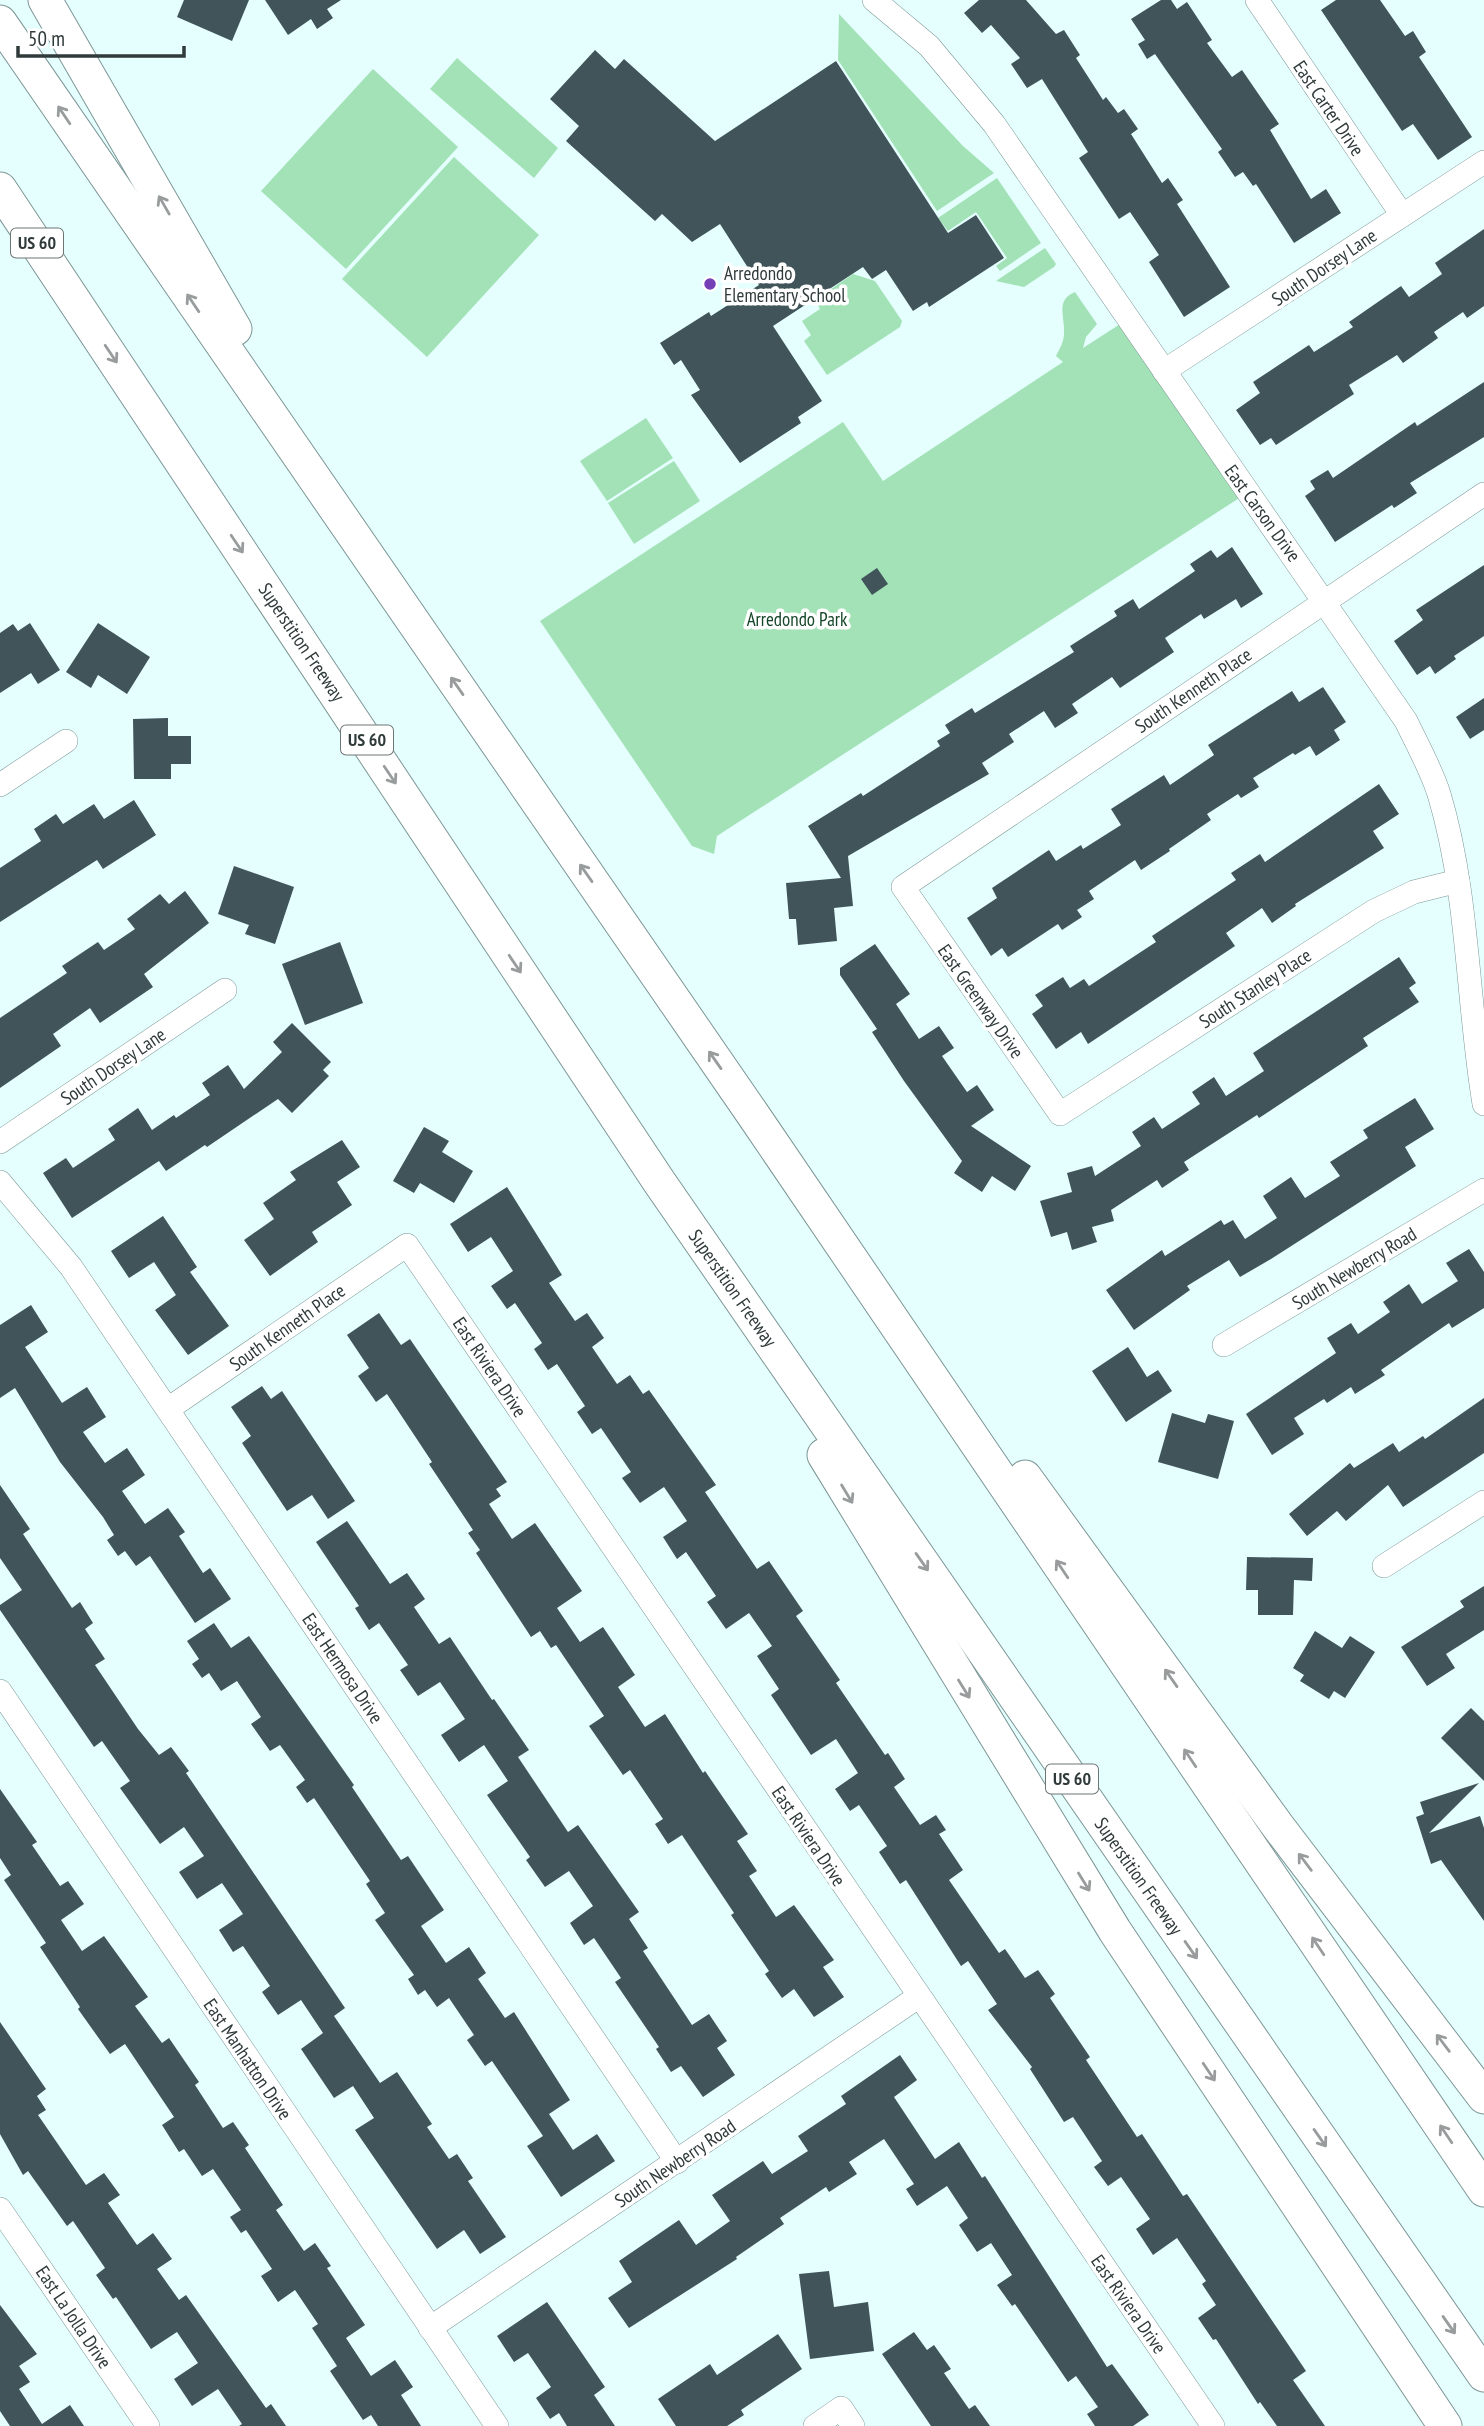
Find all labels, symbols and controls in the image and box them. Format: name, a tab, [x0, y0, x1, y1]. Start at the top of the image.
scale bar	[18, 14, 184, 58]
text: 50 m	[28, 25, 65, 52]
street label: East Carter Drive	[1288, 56, 1370, 160]
one-way arrow	[57, 106, 71, 125]
one-way arrow	[157, 196, 171, 216]
street label: South Dorsey Lane	[1267, 223, 1381, 311]
road number: US 60	[11, 229, 63, 258]
place label: Arredondo Elementary School	[724, 261, 846, 307]
marker: Arredondo Elementary School	[702, 276, 718, 292]
one-way arrow	[186, 293, 200, 313]
one-way arrow	[105, 344, 119, 364]
street label: East Carson Drive	[1220, 460, 1306, 566]
one-way arrow	[230, 534, 244, 553]
street label: Superstition Freeway	[254, 578, 351, 707]
park label: Arredondo Park	[747, 607, 848, 631]
street label: South Kenneth Place	[1130, 642, 1256, 738]
one-way arrow	[450, 677, 464, 696]
road number: US 60	[341, 726, 393, 754]
one-way arrow	[383, 764, 397, 784]
one-way arrow	[579, 864, 593, 883]
street label: East Greenway Drive	[933, 939, 1029, 1063]
street label: South Stanley Place	[1194, 943, 1316, 1033]
one-way arrow	[508, 954, 523, 973]
street label: South Dorsey Lane	[56, 1022, 170, 1110]
one-way arrow	[708, 1051, 723, 1070]
street label: South Newberry Road	[1287, 1221, 1421, 1315]
street label: Superstition Freeway	[684, 1225, 783, 1352]
street label: South Kenneth Place	[225, 1278, 350, 1376]
street label: East Riviera Drive	[448, 1312, 532, 1422]
one-way arrow	[840, 1483, 854, 1503]
one-way arrow	[915, 1552, 929, 1571]
one-way arrow	[1055, 1560, 1069, 1580]
street label: East Hermosa Drive	[297, 1608, 389, 1728]
one-way arrow	[1164, 1669, 1178, 1688]
one-way arrow	[958, 1678, 972, 1698]
one-way arrow	[1183, 1749, 1197, 1768]
road number: US 60	[1046, 1764, 1098, 1794]
street label: East Riviera Drive	[767, 1781, 851, 1891]
street label: Superstition Freeway	[1090, 1813, 1189, 1940]
one-way arrow	[1297, 1853, 1312, 1872]
one-way arrow	[1078, 1871, 1092, 1891]
one-way arrow	[1311, 1937, 1325, 1956]
one-way arrow	[1184, 1940, 1198, 1960]
street label: East Manhatton Drive	[199, 1994, 297, 2124]
one-way arrow	[1435, 2034, 1450, 2053]
one-way arrow	[1202, 2062, 1216, 2081]
street label: South Newberry Road	[610, 2114, 740, 2212]
one-way arrow	[1439, 2125, 1453, 2144]
one-way arrow	[1313, 2128, 1327, 2147]
street label: East Riviera Drive	[1086, 2250, 1172, 2358]
street label: East La Jolla Drive	[31, 2261, 117, 2373]
one-way arrow	[1442, 2315, 1456, 2334]

